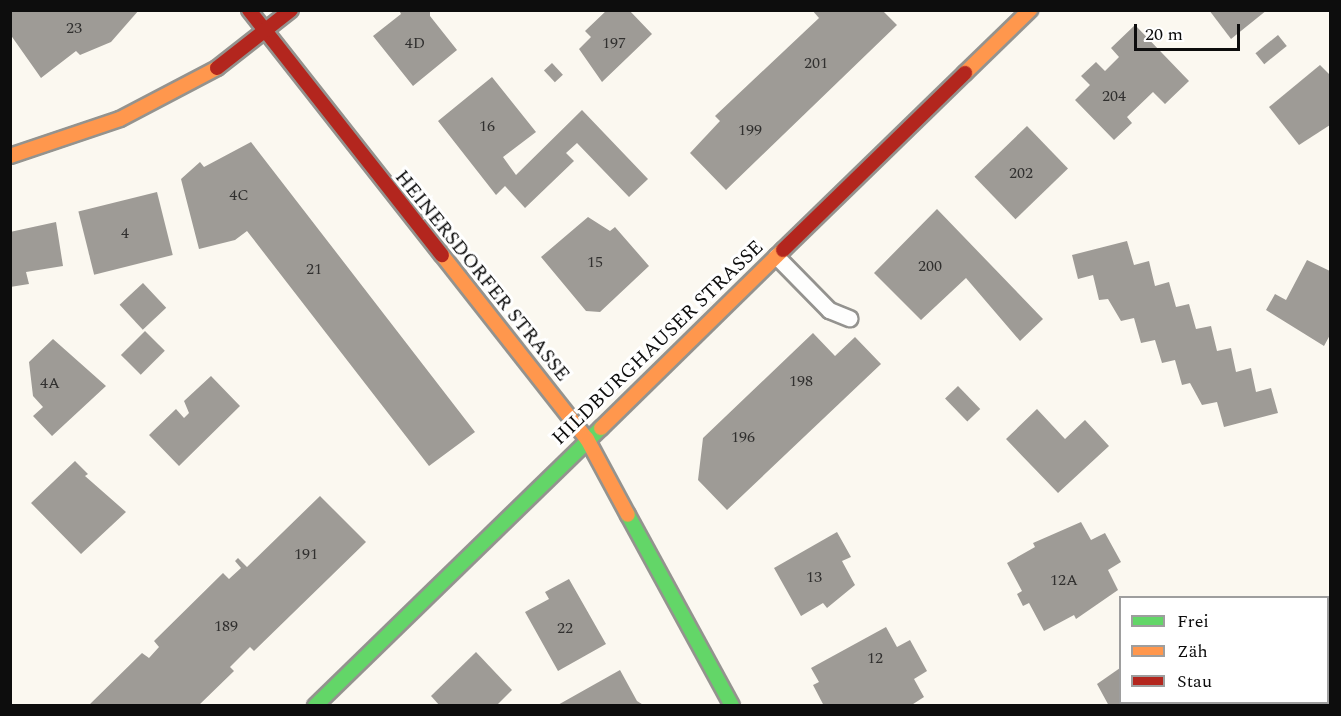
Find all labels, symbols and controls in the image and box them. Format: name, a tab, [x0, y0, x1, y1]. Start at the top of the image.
scale bar	[1137, 12, 1244, 50]
house number: 23	[66, 18, 82, 38]
text: 20 m	[1145, 21, 1183, 48]
house number: 4D	[405, 33, 425, 53]
house number: 197	[602, 33, 626, 53]
house number: 201	[804, 53, 828, 73]
house number: 204	[1102, 86, 1126, 106]
house number: 16	[479, 116, 495, 136]
house number: 199	[738, 120, 762, 140]
house number: 202	[1009, 163, 1033, 183]
street label: HEINERSDORFER STRASSE	[389, 166, 575, 386]
house number: 4C	[229, 185, 249, 205]
house number: 4	[121, 223, 129, 243]
street label: HILDBURGHAUSER STRASSE	[547, 236, 769, 450]
house number: 15	[587, 252, 603, 272]
house number: 200	[918, 256, 942, 276]
house number: 21	[306, 259, 322, 279]
house number: 198	[789, 371, 813, 391]
house number: 4A	[40, 373, 60, 393]
house number: 196	[731, 427, 755, 447]
house number: 191	[294, 544, 318, 564]
house number: 13	[806, 567, 822, 587]
house number: 12A	[1050, 570, 1078, 590]
legend	[1119, 596, 1329, 704]
text: Frei	[1177, 608, 1209, 635]
house number: 189	[214, 616, 238, 636]
house number: 22	[557, 618, 573, 638]
text: Zäh	[1177, 638, 1208, 665]
house number: 12	[867, 648, 883, 668]
text: Stau	[1177, 668, 1212, 695]

